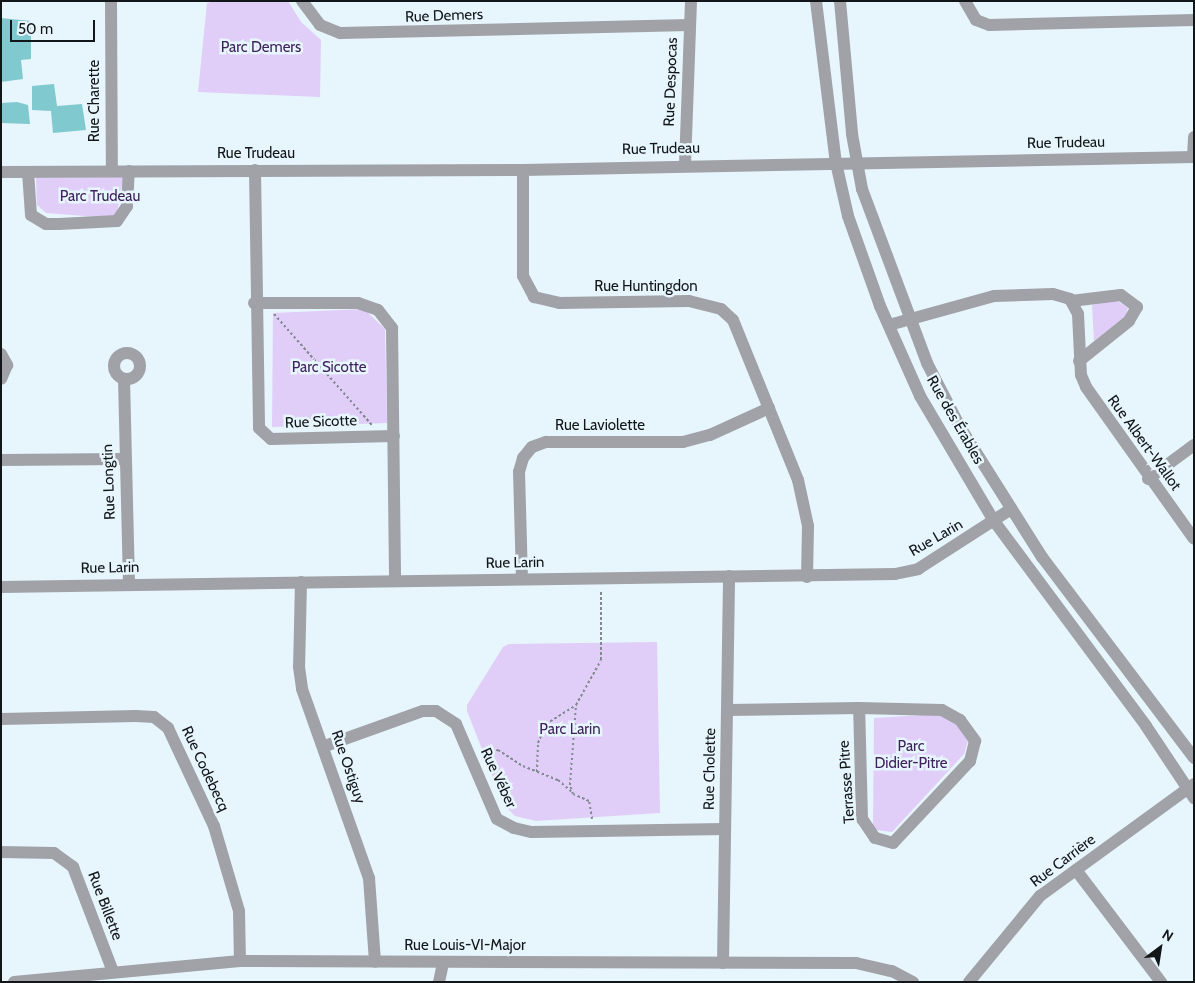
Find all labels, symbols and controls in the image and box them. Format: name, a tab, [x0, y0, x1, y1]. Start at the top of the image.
street label: Rue Demers	[405, 6, 483, 26]
scale bar	[12, 10, 98, 42]
text: 50 m	[18, 20, 53, 38]
street label: Rue Despocas	[660, 37, 682, 127]
park label: Parc Demers	[221, 39, 301, 57]
street label: Rue Charette	[86, 60, 104, 142]
street label: Rue Trudeau	[1027, 133, 1105, 153]
street label: Rue Trudeau	[622, 139, 700, 159]
street label: Rue Trudeau	[217, 145, 295, 163]
park label: Parc Trudeau	[60, 188, 140, 206]
street label: Rue Huntingdon	[594, 278, 698, 296]
park label: Parc Sicotte	[292, 359, 366, 377]
street label: Rue des Érables	[922, 373, 988, 467]
street label: Rue Albert-Wallot	[1103, 392, 1185, 494]
street label: Rue Sicotte	[285, 412, 357, 432]
street label: Rue Laviolette	[555, 417, 645, 435]
street label: Rue Longtin	[99, 444, 119, 520]
street label: Rue Larin	[906, 516, 966, 560]
street label: Rue Larin	[485, 553, 545, 573]
street label: Rue Larin	[80, 558, 140, 578]
park label: Parc Larin	[539, 721, 601, 739]
street label: Rue Codebecq	[177, 723, 233, 815]
street label: Rue Ostiguy	[327, 728, 369, 806]
street label: Rue Cholette	[700, 728, 720, 810]
park label: Parc Didier-Pitre	[875, 737, 947, 772]
street label: Terrasse Pitre	[835, 740, 859, 824]
street label: Rue Véber	[476, 745, 520, 811]
street label: Rue Carrière	[1027, 831, 1099, 891]
street label: Rue Billette	[84, 869, 126, 943]
north arrow	[1135, 923, 1185, 973]
text: N	[1159, 925, 1177, 945]
street label: Rue Louis-VI-Major	[404, 937, 526, 955]

